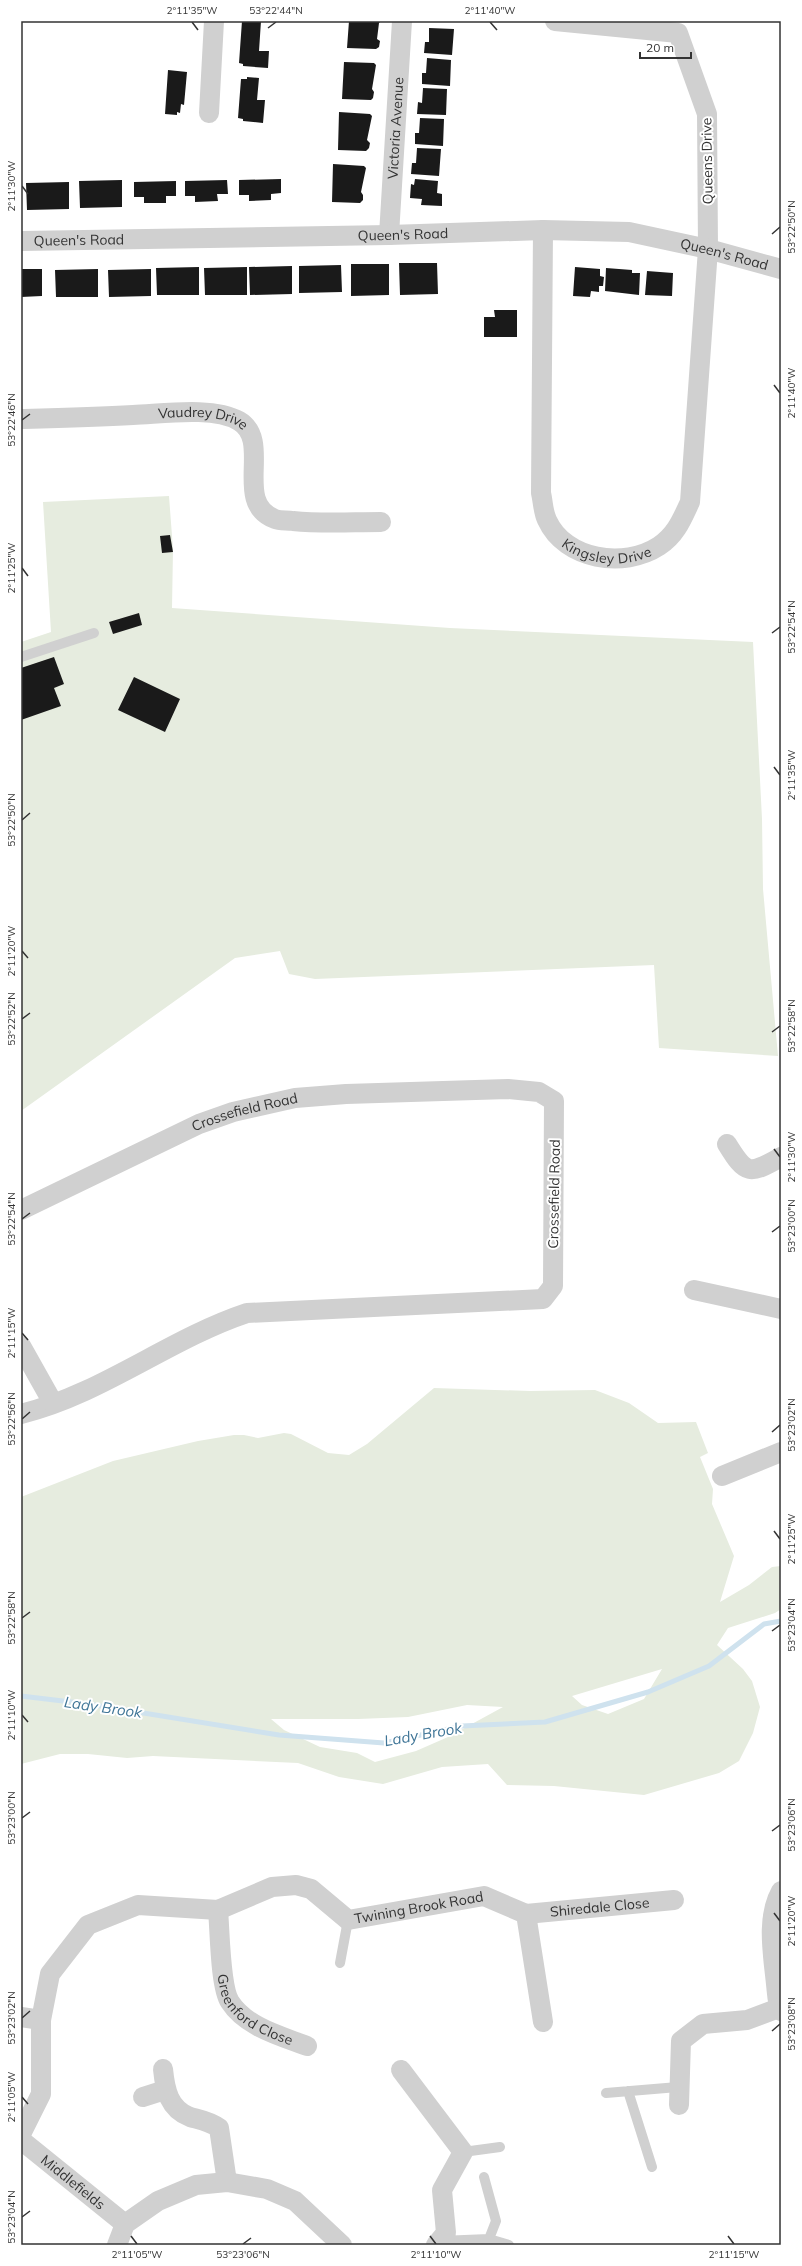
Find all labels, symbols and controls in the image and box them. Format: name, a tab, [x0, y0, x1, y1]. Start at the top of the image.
text: 2°11'35"W	[167, 4, 217, 17]
text: 53°22'44"N	[249, 4, 303, 17]
text: 2°11'40"W	[465, 4, 515, 17]
scale bar	[640, 34, 691, 60]
text: 20 m	[646, 40, 674, 55]
street label: Victoria Avenue	[383, 77, 408, 180]
street label: Queens Drive	[697, 117, 717, 205]
text: 2°11'30"W	[5, 161, 18, 211]
text: 53°22'50"N	[785, 200, 798, 254]
street label: Queen's Road	[358, 224, 448, 245]
street label: Queen's Road	[34, 230, 124, 250]
street label: Queen's Road	[679, 234, 770, 274]
text: 2°11'40"W	[785, 368, 798, 418]
text: 53°22'46"N	[5, 393, 18, 447]
street label: Vaudrey Drive	[157, 403, 252, 433]
street label: Kingsley Drive	[558, 534, 654, 568]
text: 2°11'25"W	[5, 543, 18, 593]
text: 53°22'54"N	[785, 600, 798, 654]
text: 2°11'35"W	[785, 750, 798, 800]
text: 53°22'50"N	[5, 793, 18, 847]
text: 2°11'20"W	[5, 926, 18, 976]
text: 53°22'52"N	[5, 992, 18, 1046]
text: 53°22'58"N	[785, 999, 798, 1053]
street label: Crossefield Road	[188, 1089, 299, 1135]
text: 2°11'30"W	[785, 1132, 798, 1182]
street label: Crossefield Road	[544, 1139, 564, 1249]
text: 53°22'54"N	[5, 1192, 18, 1246]
text: 53°23'00"N	[785, 1199, 798, 1253]
text: 2°11'15"W	[5, 1308, 18, 1358]
text: 53°22'56"N	[5, 1392, 18, 1446]
text: 53°23'02"N	[785, 1398, 798, 1452]
text: 2°11'25"W	[785, 1514, 798, 1564]
text: 53°22'58"N	[5, 1591, 18, 1645]
text: 53°23'04"N	[785, 1598, 798, 1652]
text: 2°11'10"W	[5, 1690, 18, 1740]
water label: Lady Brook	[63, 1692, 144, 1722]
water label: Lady Brook	[383, 1718, 465, 1750]
text: 53°23'00"N	[5, 1791, 18, 1845]
text: 53°23'06"N	[785, 1798, 798, 1852]
street label: Twining Brook Road	[353, 1887, 485, 1928]
street label: Shiredale Close	[549, 1893, 650, 1921]
text: 2°11'20"W	[785, 1896, 798, 1946]
street label: Greenford Close	[214, 1973, 295, 2049]
text: 53°23'02"N	[5, 1991, 18, 2045]
text: 53°23'08"N	[785, 1997, 798, 2051]
text: 2°11'05"W	[5, 2072, 18, 2122]
street label: Middlefields	[37, 2151, 109, 2213]
text: 53°23'04"N	[5, 2190, 18, 2244]
text: 2°11'05"W	[112, 2248, 162, 2261]
text: 53°23'06"N	[216, 2248, 270, 2261]
text: 2°11'10"W	[411, 2248, 461, 2261]
text: 2°11'15"W	[709, 2248, 759, 2261]

